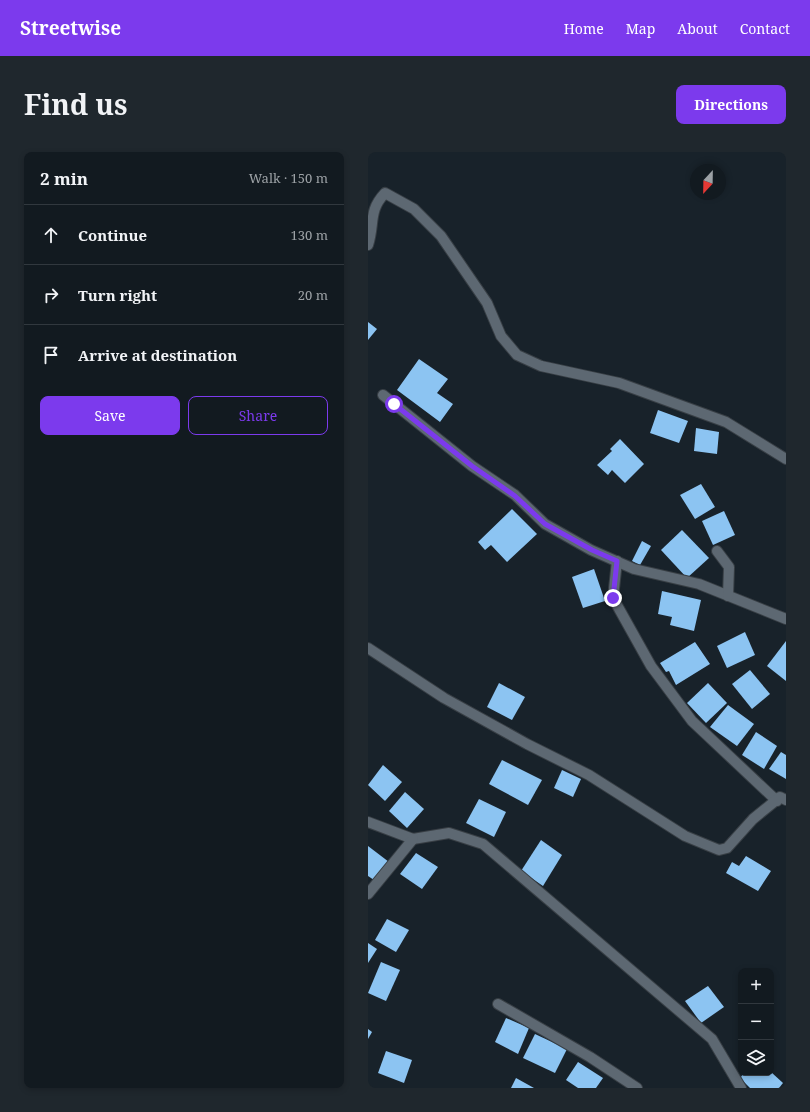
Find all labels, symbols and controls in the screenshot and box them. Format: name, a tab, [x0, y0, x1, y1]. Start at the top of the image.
text: Streetwise	[20, 15, 121, 41]
text: Home	[564, 19, 604, 38]
text: Map	[626, 19, 655, 38]
text: About	[677, 19, 718, 38]
text: Contact	[740, 19, 790, 38]
text: Find us	[24, 85, 128, 123]
button: Directions	[676, 85, 786, 124]
north arrow	[690, 164, 726, 200]
text: 2 min	[40, 167, 88, 190]
text: Walk · 150 m	[249, 169, 328, 187]
icon: ahead	[40, 224, 62, 246]
text: Continue	[78, 225, 147, 245]
text: 130 m	[291, 226, 328, 244]
icon: right	[40, 284, 62, 306]
text: Turn right	[78, 285, 157, 305]
text: 20 m	[298, 286, 328, 304]
icon: arrive	[40, 344, 62, 366]
text: Arrive at destination	[78, 345, 237, 365]
route start	[385, 395, 403, 413]
button: Save	[40, 396, 180, 435]
button: Share	[188, 396, 328, 435]
route end	[604, 589, 622, 607]
map controls	[738, 968, 774, 1076]
button: +	[738, 968, 774, 1004]
button: −	[738, 1004, 774, 1040]
button: layers	[738, 1040, 774, 1076]

